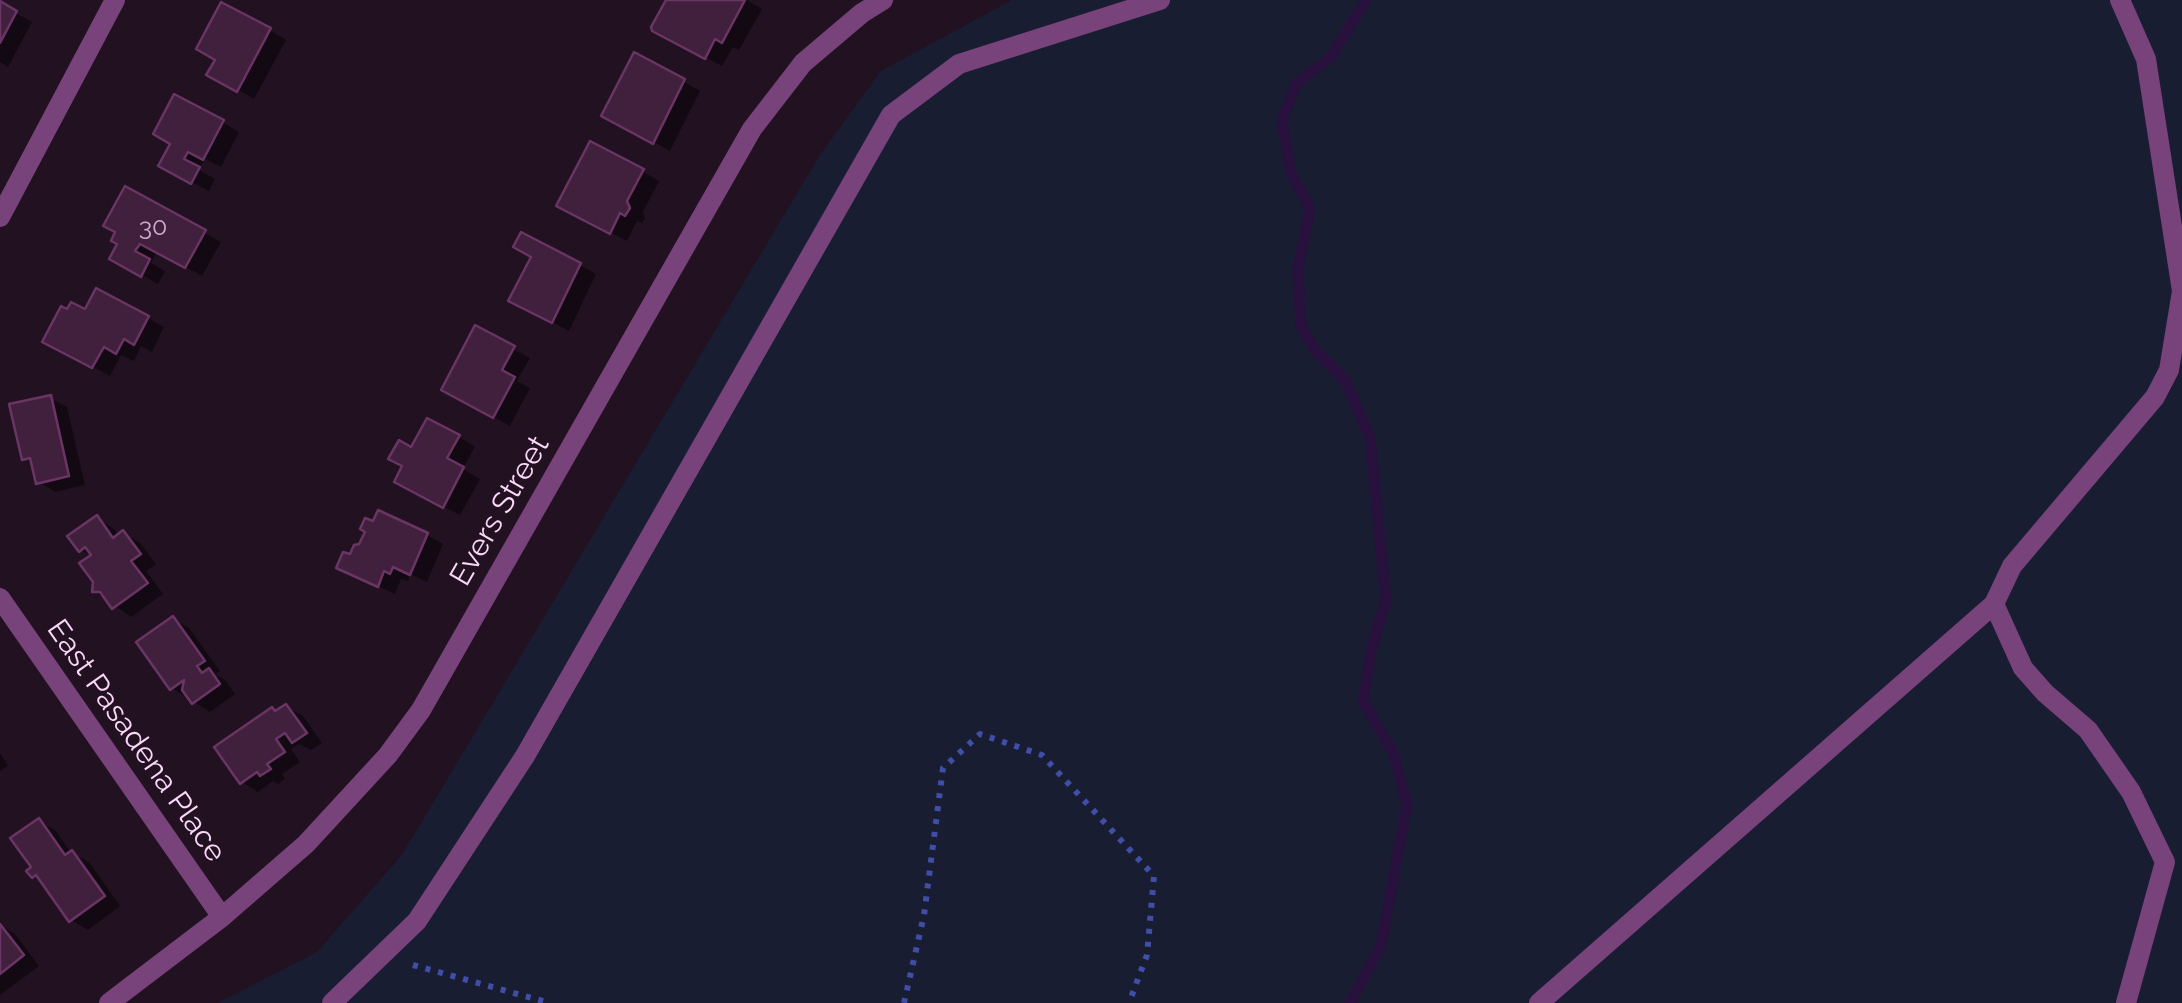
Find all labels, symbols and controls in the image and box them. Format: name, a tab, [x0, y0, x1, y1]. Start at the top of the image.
house number: 30	[139, 212, 167, 242]
street label: Evers Street	[443, 430, 557, 592]
street label: East Pasadena Place	[39, 613, 233, 869]

